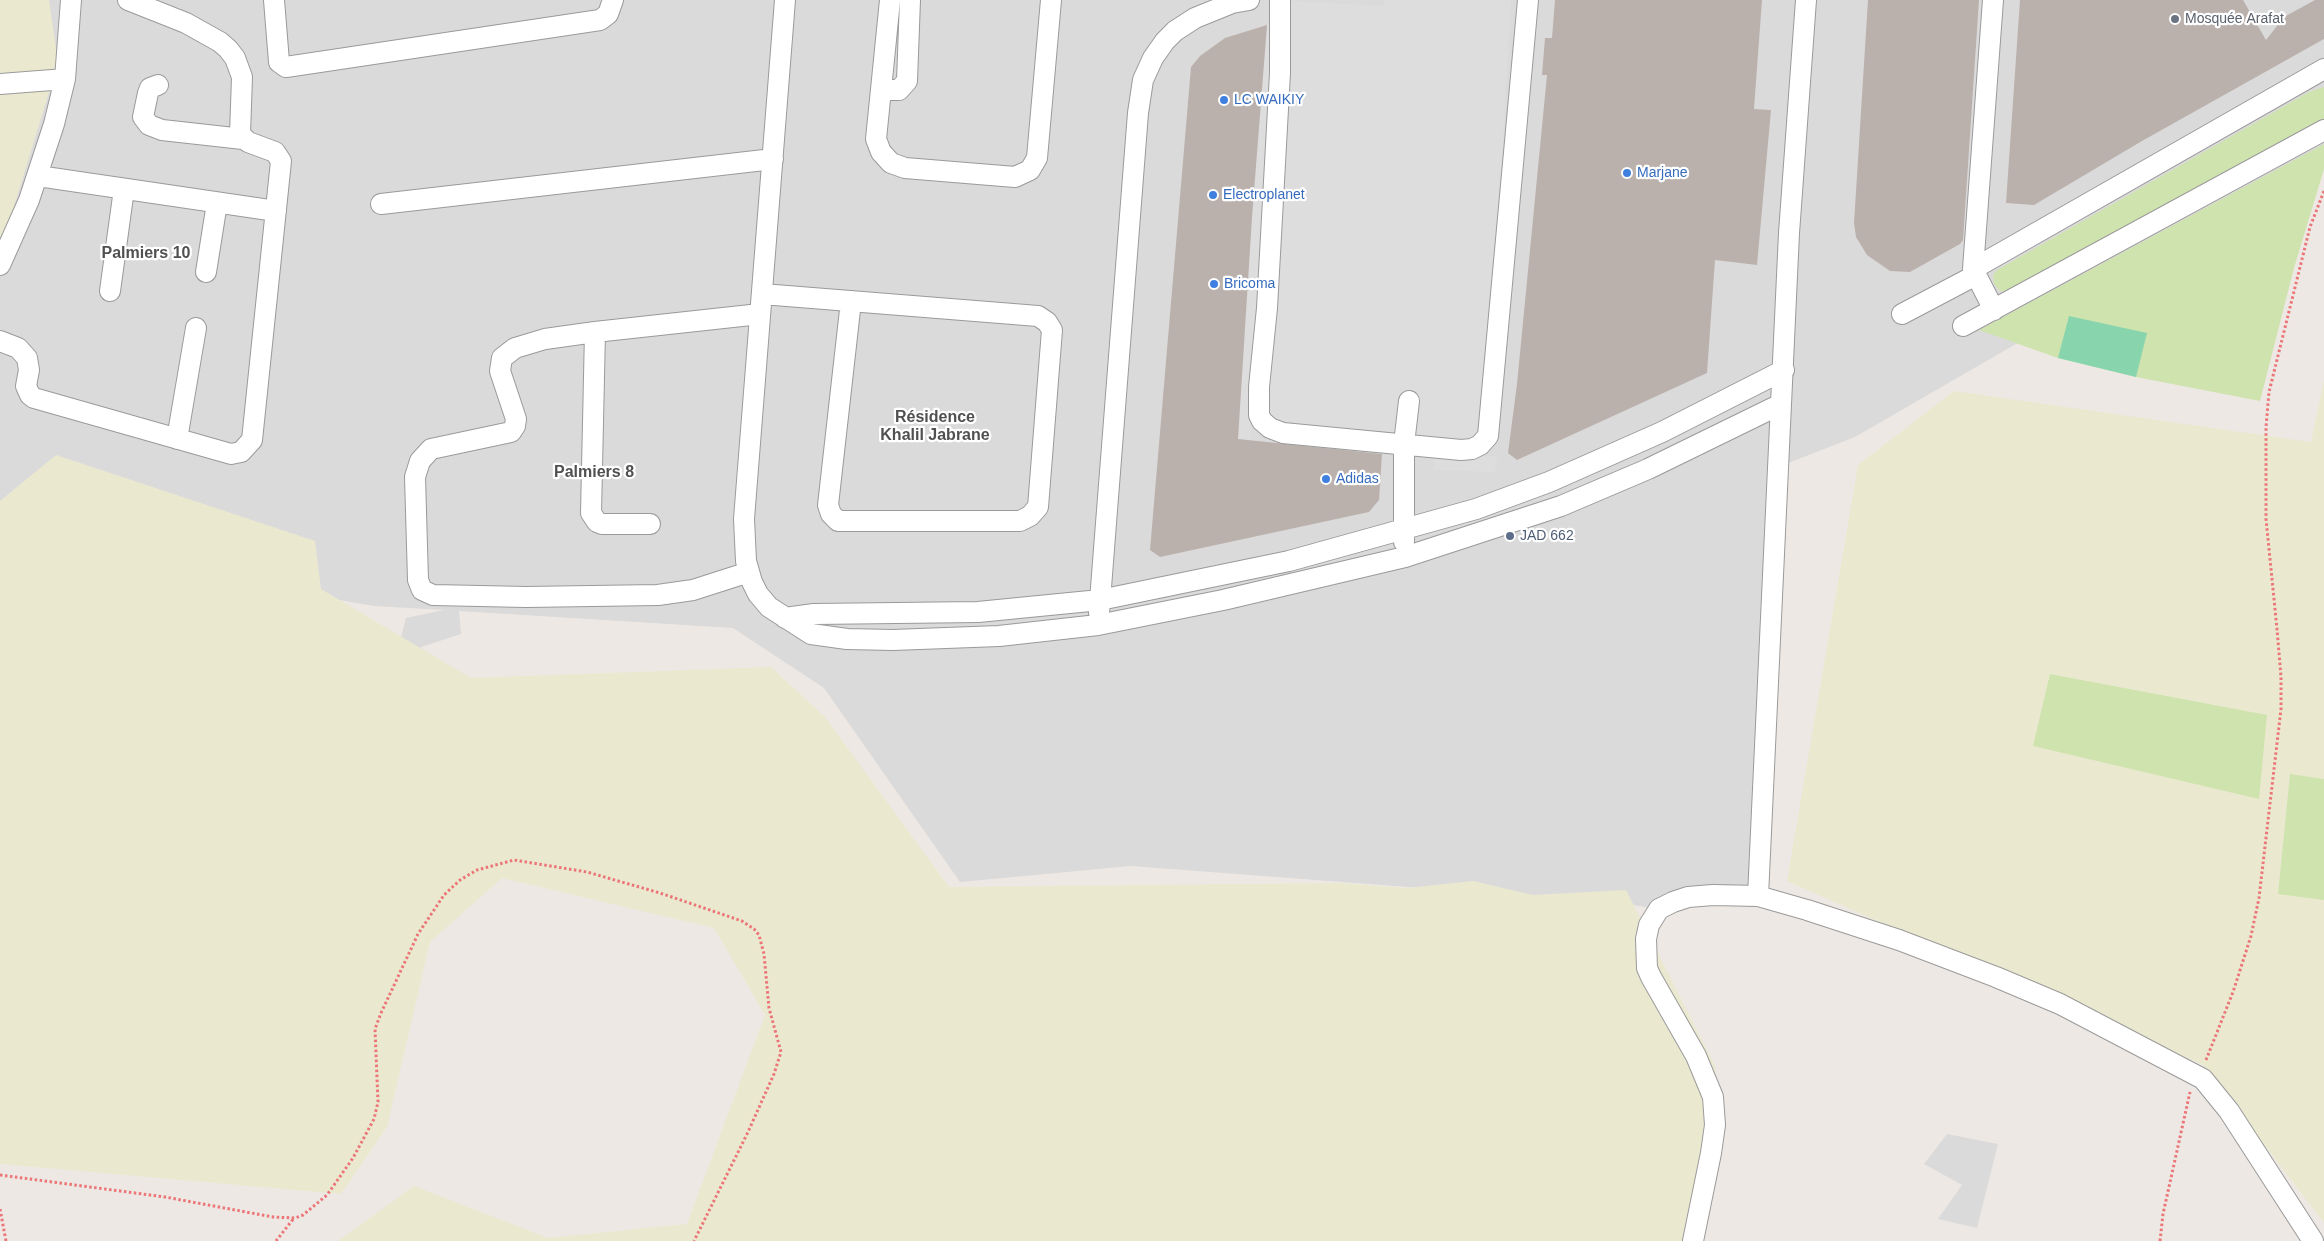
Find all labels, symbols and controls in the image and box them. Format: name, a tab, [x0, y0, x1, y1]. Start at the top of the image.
place label: Mosquée Arafat	[2185, 11, 2284, 27]
marker: Mosquée Arafat	[2169, 13, 2181, 25]
place label: LC WAIKIY	[1234, 92, 1304, 108]
marker: LC WAIKIY	[1218, 94, 1230, 106]
place label: Marjane	[1637, 165, 1688, 181]
marker: Marjane	[1621, 167, 1633, 179]
place label: Electroplanet	[1223, 187, 1305, 203]
marker: Electroplanet	[1207, 189, 1219, 201]
district label: Palmiers 10	[102, 244, 190, 264]
place label: Bricoma	[1224, 276, 1275, 292]
marker: Bricoma	[1208, 278, 1220, 290]
district label: Résidence Khalil Jabrane	[880, 408, 990, 446]
district label: Palmiers 8	[554, 463, 634, 483]
place label: Adidas	[1336, 471, 1379, 487]
marker: Adidas	[1320, 473, 1332, 485]
place label: JAD 662	[1520, 528, 1574, 544]
marker: JAD 662	[1504, 530, 1516, 542]

